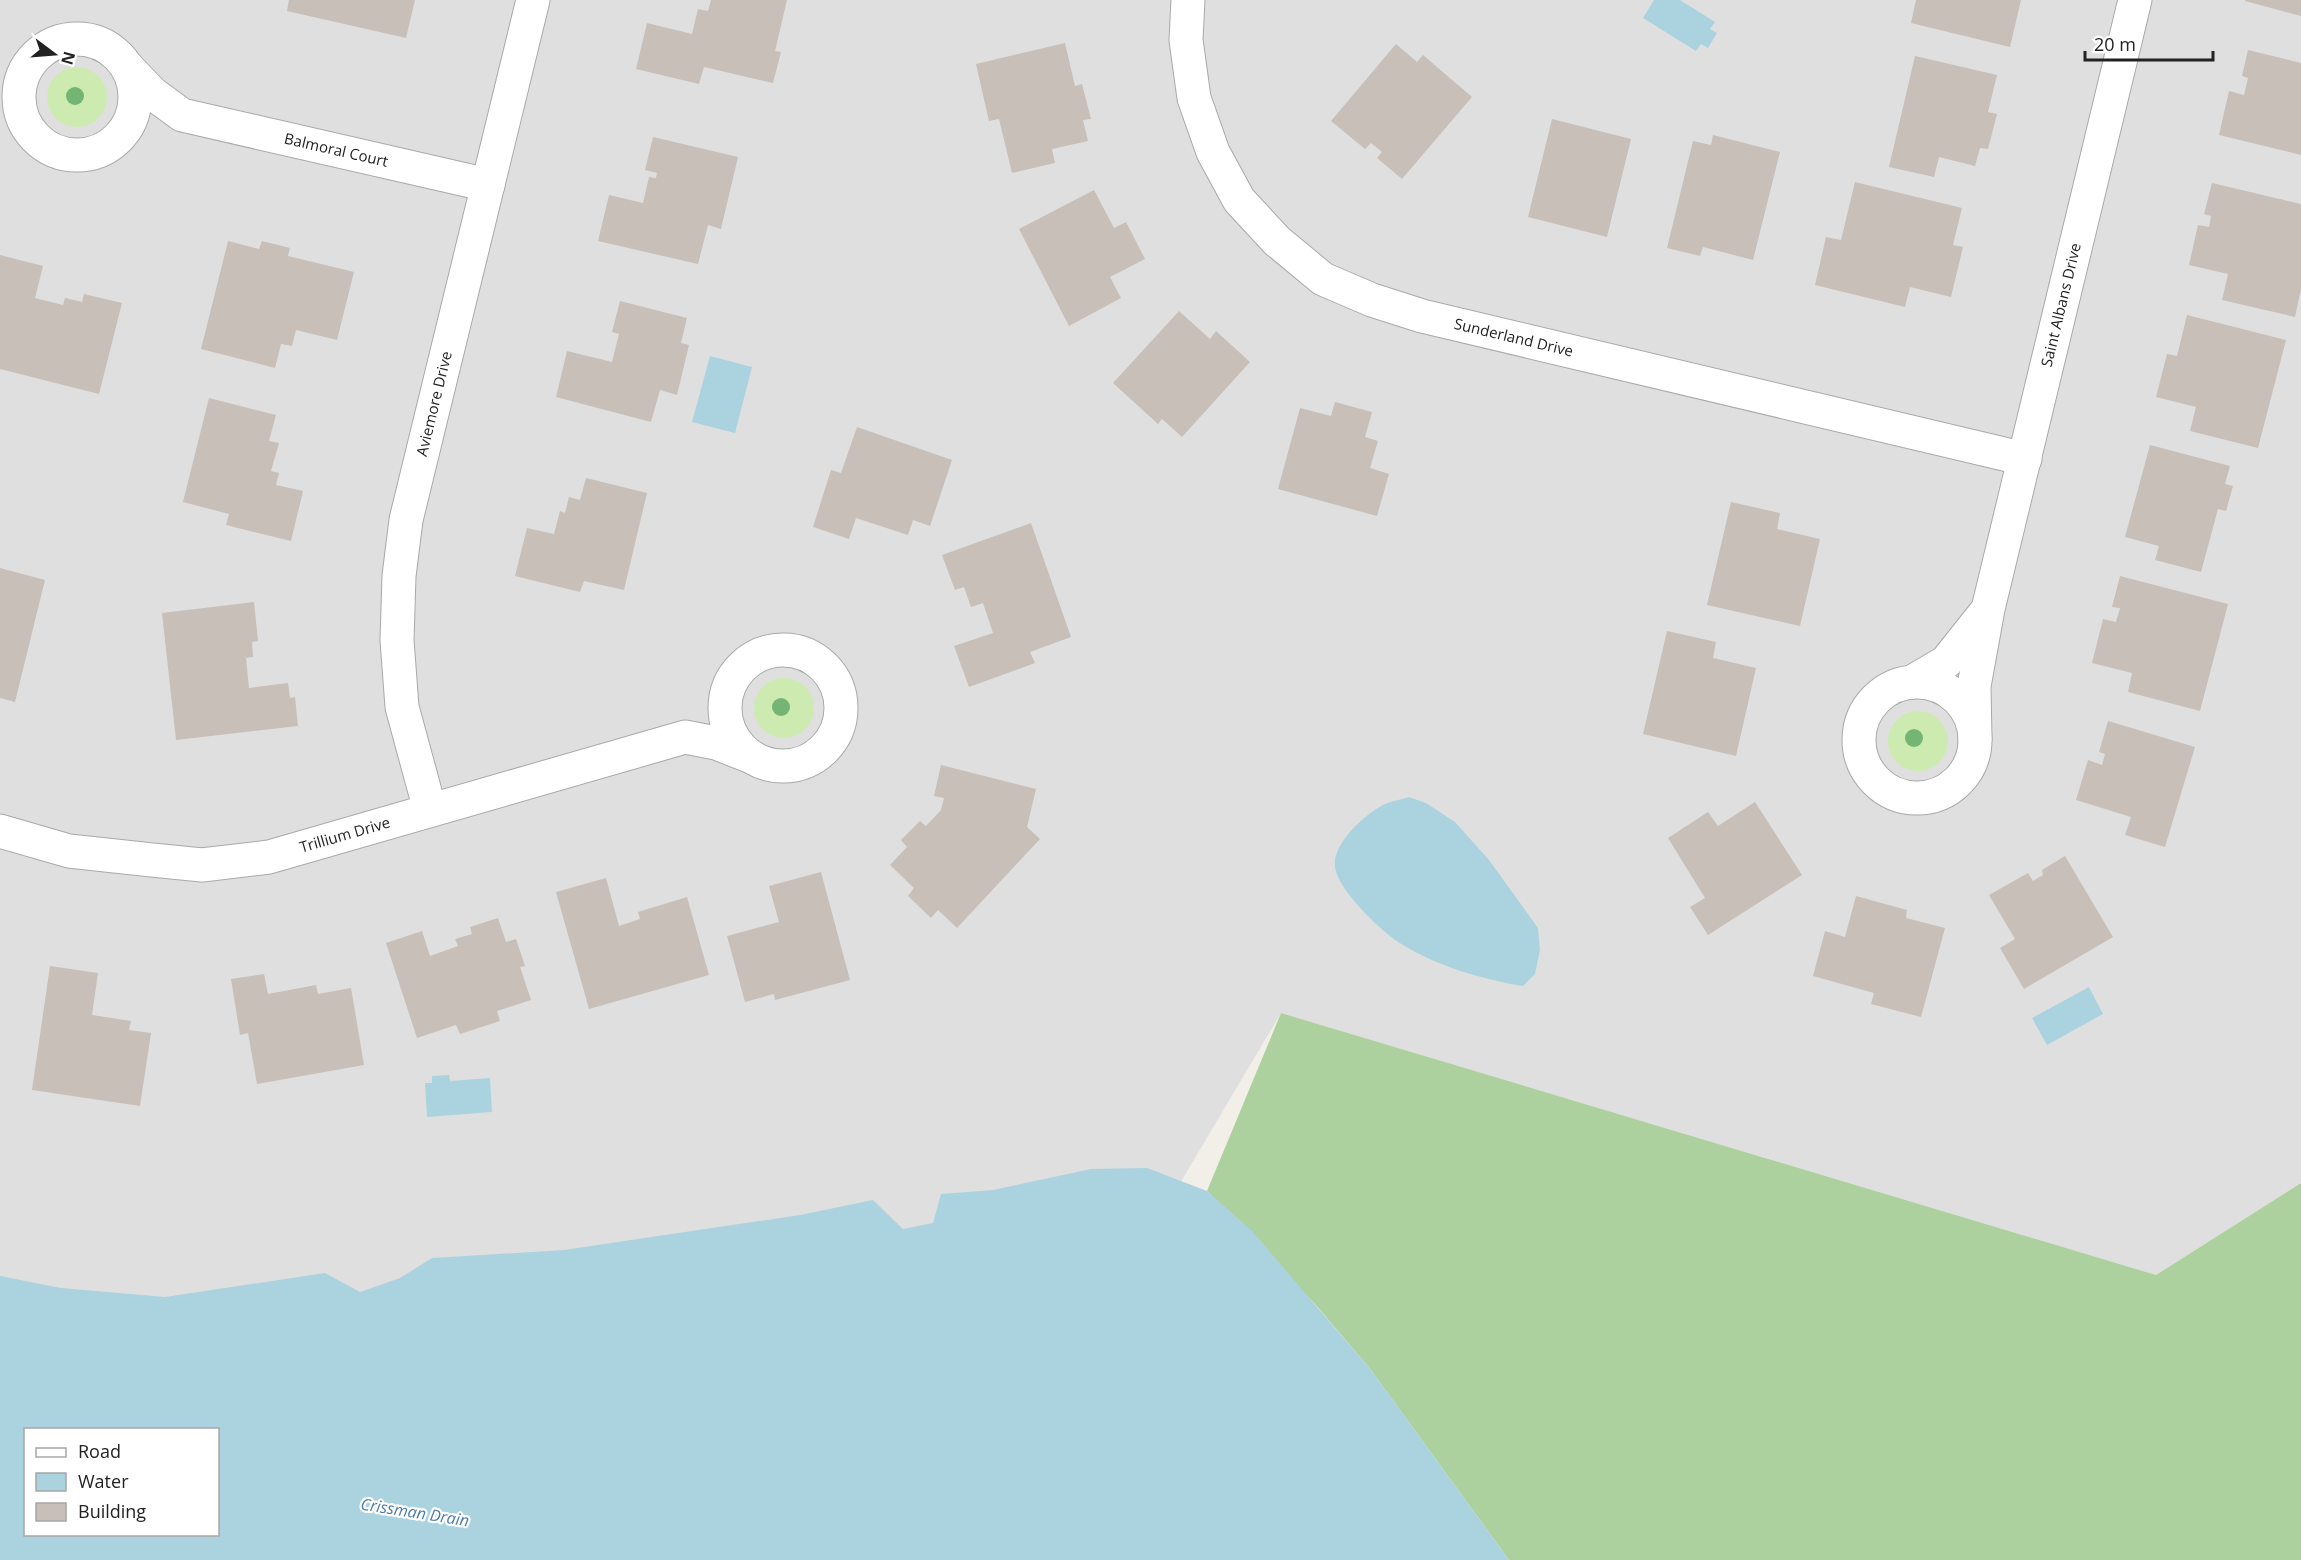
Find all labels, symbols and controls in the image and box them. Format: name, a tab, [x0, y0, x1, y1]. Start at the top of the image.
north arrow	[24, 24, 84, 84]
scale bar	[2085, 24, 2212, 62]
text: 20 m	[2094, 32, 2136, 56]
text: N	[56, 49, 81, 67]
street label: Balmoral Court	[282, 128, 390, 171]
street label: Saint Albans Drive	[2036, 241, 2085, 369]
street label: Sunderland Drive	[1452, 313, 1575, 361]
street label: Aviemore Drive	[411, 349, 456, 458]
street label: Trillium Drive	[297, 812, 392, 857]
legend	[24, 1428, 219, 1536]
text: Road	[78, 1439, 121, 1463]
text: Water	[78, 1469, 129, 1493]
water label: Crissman Drain	[359, 1493, 471, 1531]
text: Building	[78, 1499, 146, 1523]

